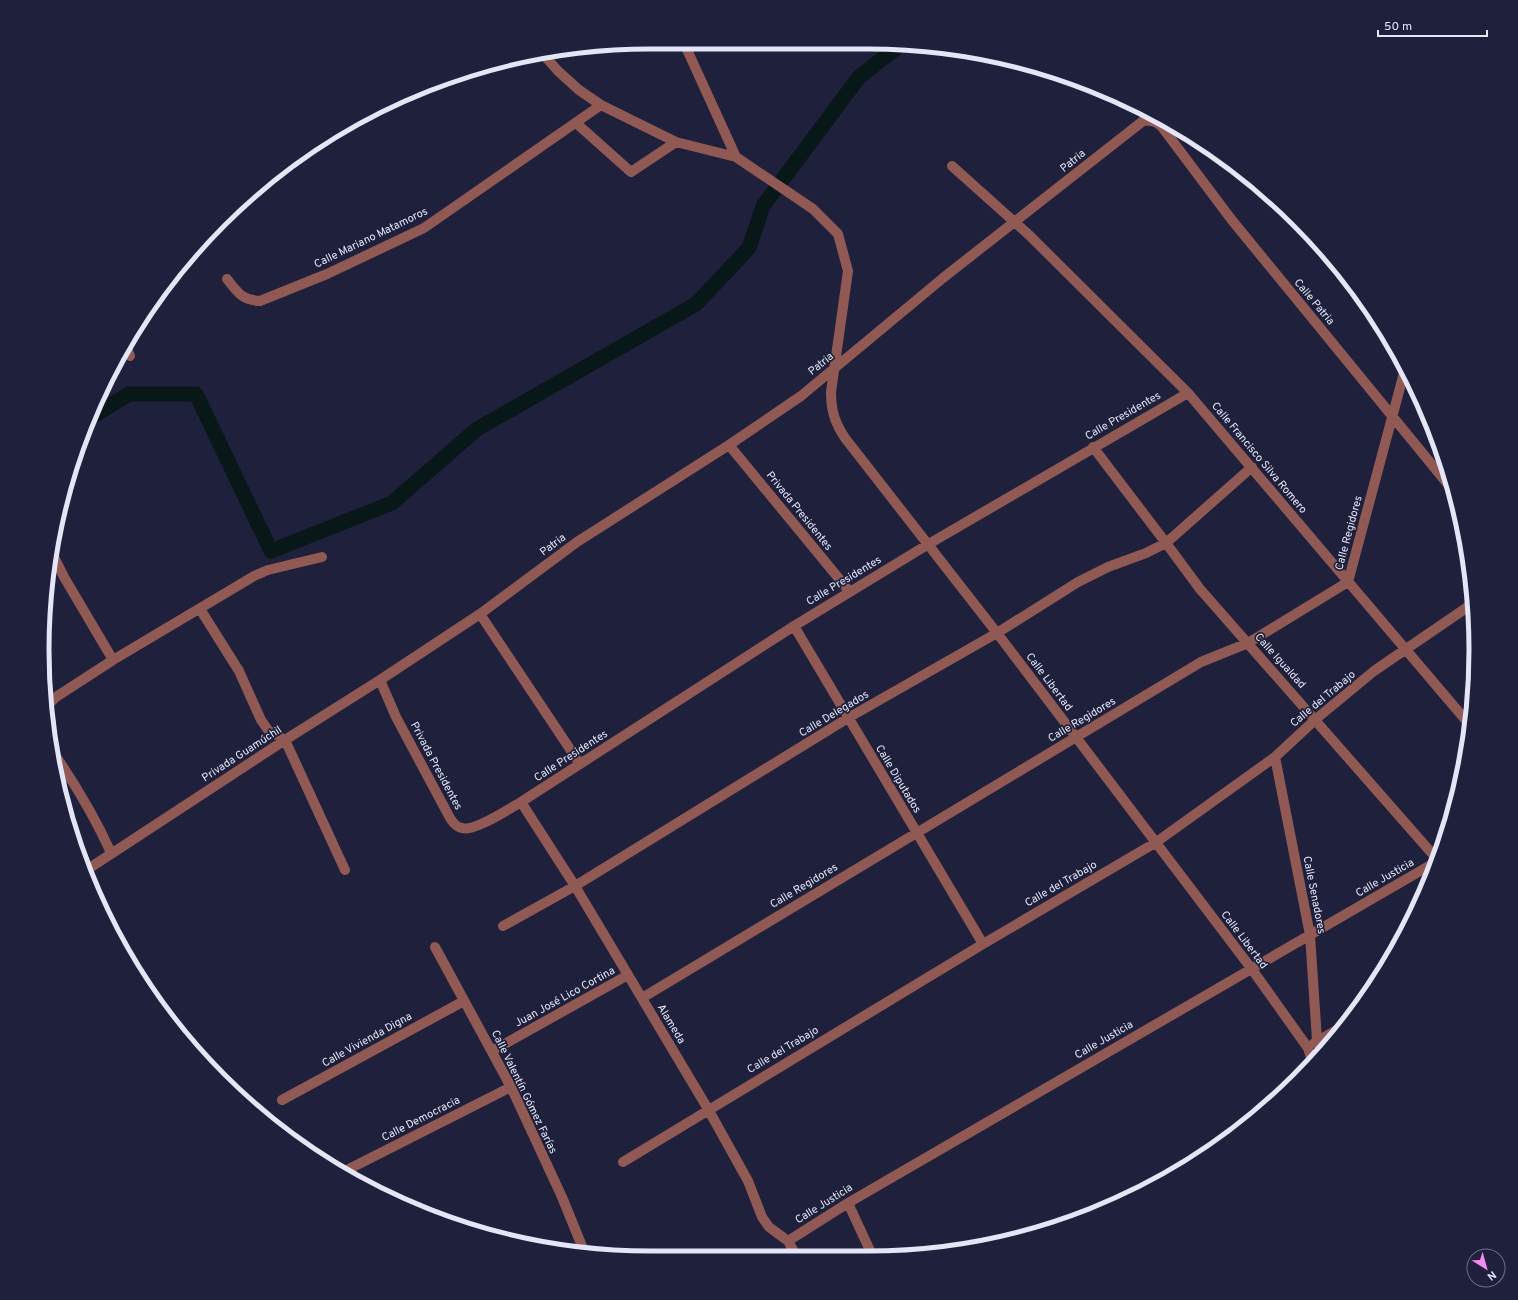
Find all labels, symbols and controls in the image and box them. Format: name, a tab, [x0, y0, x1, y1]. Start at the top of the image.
scale bar	[1378, 12, 1487, 38]
text: 50 m	[1384, 19, 1412, 35]
street label: Patria	[1057, 146, 1089, 176]
street label: Calle Mariano Matamoros	[312, 204, 430, 272]
street label: Calle Patria	[1291, 276, 1338, 328]
street label: Patria	[805, 349, 837, 379]
street label: Calle Presidentes	[1083, 389, 1163, 443]
street label: Calle Francisco Silva Romero	[1208, 399, 1310, 517]
street label: Privada Presidentes	[763, 469, 835, 553]
street label: Calle Regidores	[1332, 494, 1366, 572]
street label: Patria	[537, 531, 569, 559]
street label: Calle Presidentes	[804, 553, 884, 609]
street label: Calle Igualdad	[1251, 630, 1309, 692]
street label: Calle Libertad	[1023, 650, 1075, 714]
street label: Calle del Trabajo	[1287, 668, 1359, 730]
street label: Calle Delegados	[797, 688, 871, 740]
street label: Calle Regidores	[1046, 694, 1118, 746]
street label: Privada Presidentes	[407, 720, 465, 812]
street label: Privada Guamúchil	[199, 723, 285, 785]
street label: Calle Presidentes	[531, 727, 611, 785]
street label: Calle Diputados	[872, 742, 924, 816]
street label: Calle Senadores	[1300, 855, 1328, 935]
street label: Calle Justicia	[1353, 856, 1417, 900]
street label: Calle del Trabajo	[1022, 858, 1100, 910]
street label: Calle Regidores	[768, 860, 840, 912]
street label: Calle Libertad	[1218, 908, 1270, 972]
street label: Juan José Lico Cortina	[512, 964, 618, 1030]
street label: Alameda	[654, 1002, 688, 1047]
street label: Calle Vivienda Digna	[320, 1009, 415, 1071]
street label: Calle Justicia	[1072, 1018, 1136, 1062]
street label: Calle del Trabajo	[745, 1023, 821, 1077]
street label: Calle Valentín Gómez Farías	[488, 1028, 560, 1156]
street label: Calle Democracia	[380, 1093, 463, 1145]
street label: Calle Justicia	[793, 1181, 856, 1227]
north arrow	[1466, 1248, 1506, 1288]
text: N	[1484, 1267, 1499, 1283]

